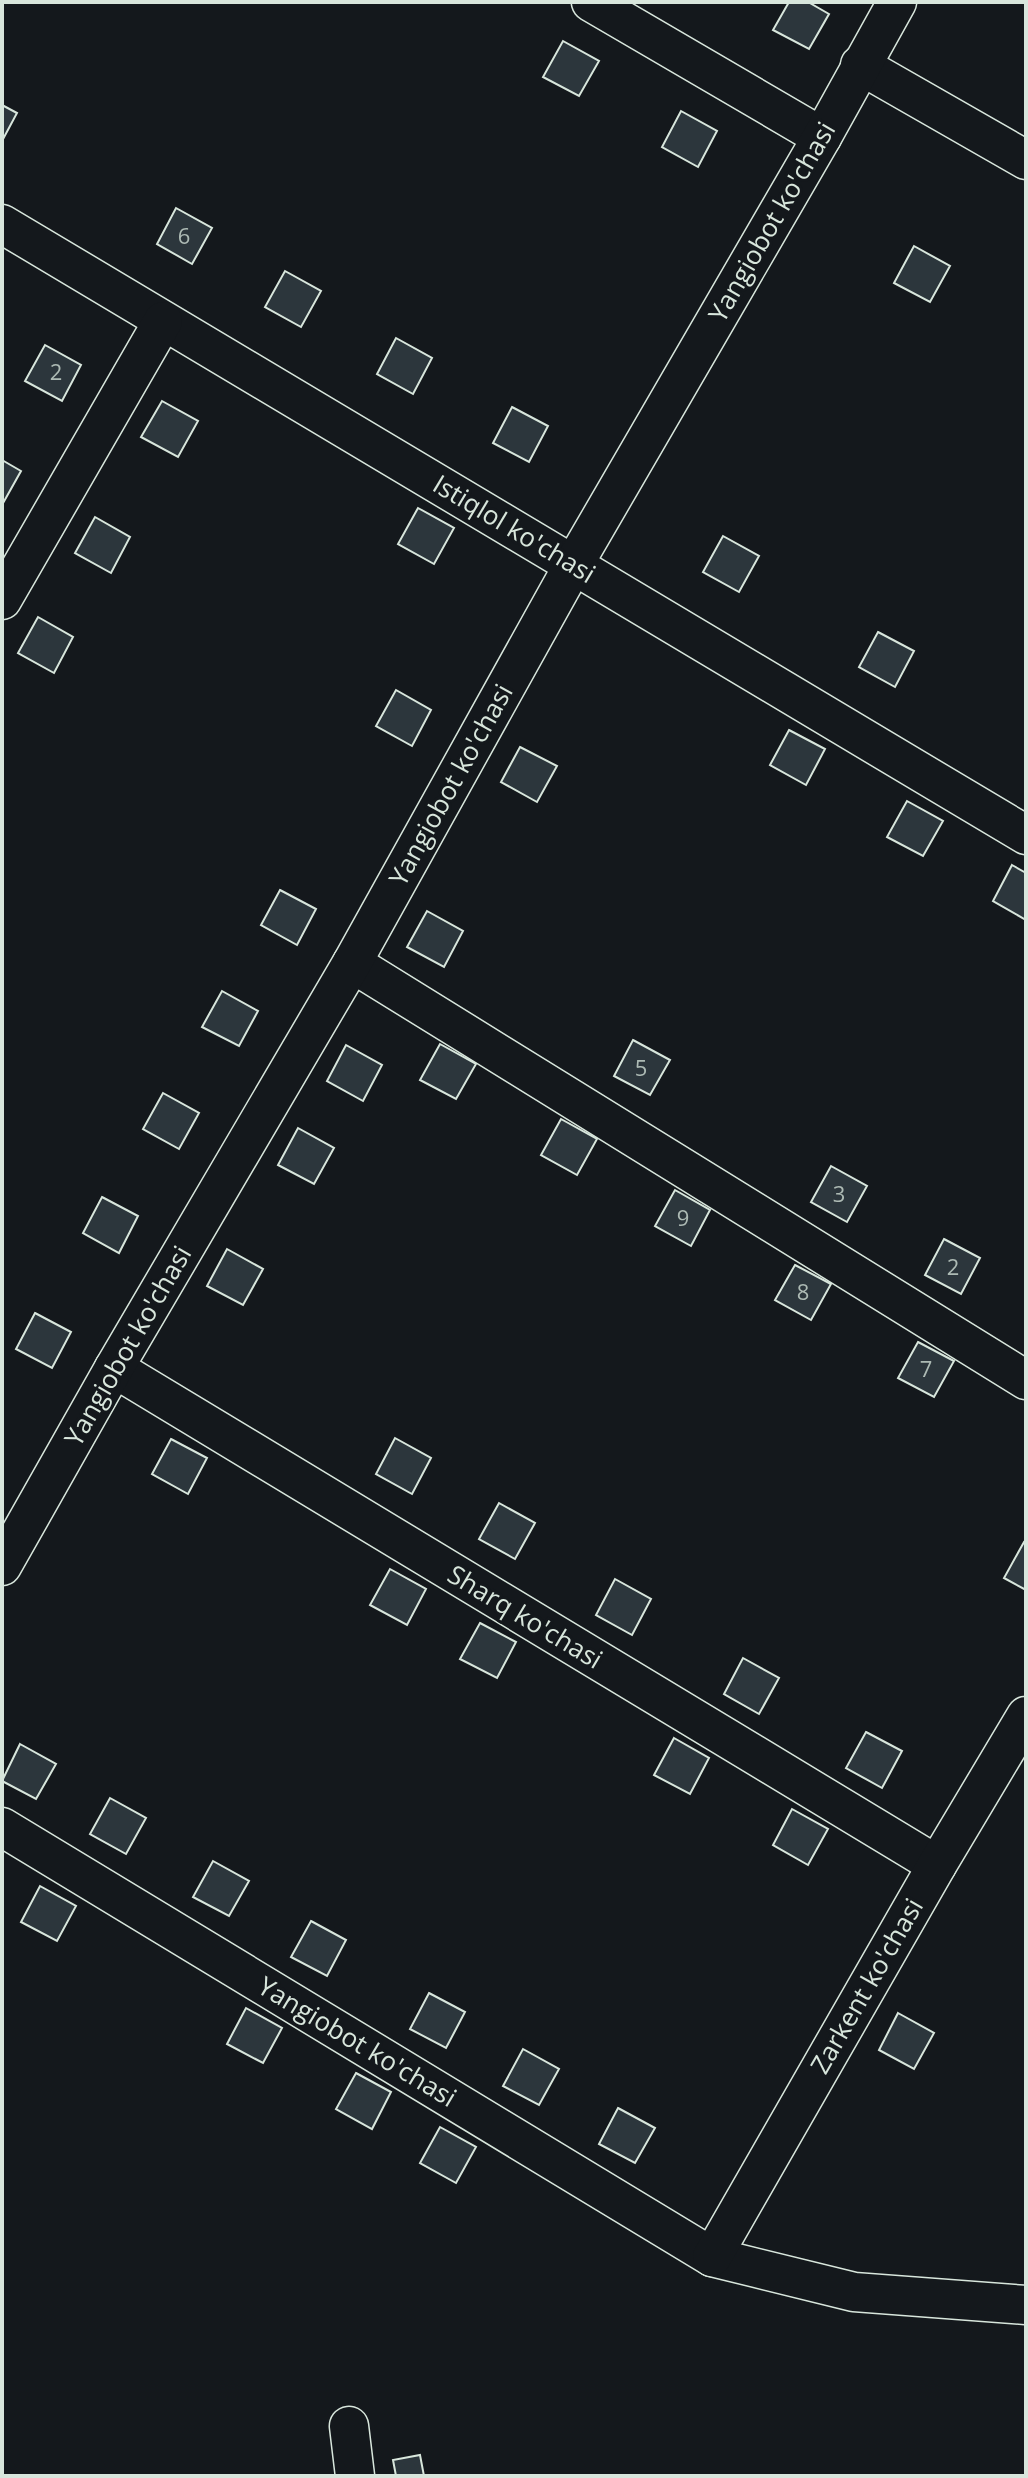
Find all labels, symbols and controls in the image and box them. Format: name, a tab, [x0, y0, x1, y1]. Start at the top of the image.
street label: Yangiobot ko'chasi	[699, 115, 843, 328]
house number: 6	[178, 220, 190, 250]
house number: 2	[50, 356, 62, 386]
street label: Istiqlol ko'chasi	[427, 465, 603, 591]
street label: Yangiobot ko'chasi	[380, 677, 521, 892]
house number: 5	[635, 1052, 647, 1082]
house number: 3	[833, 1178, 845, 1208]
house number: 9	[677, 1202, 689, 1232]
street label: Yangiobot ko'chasi	[55, 1239, 199, 1452]
house number: 2	[947, 1251, 959, 1281]
house number: 8	[797, 1276, 809, 1306]
house number: 7	[920, 1353, 932, 1383]
street label: Sharq ko'chasi	[441, 1556, 610, 1677]
street label: Zarkent ko'chasi	[801, 1891, 931, 2080]
street label: Yangiobot ko'chasi	[252, 1968, 463, 2115]

